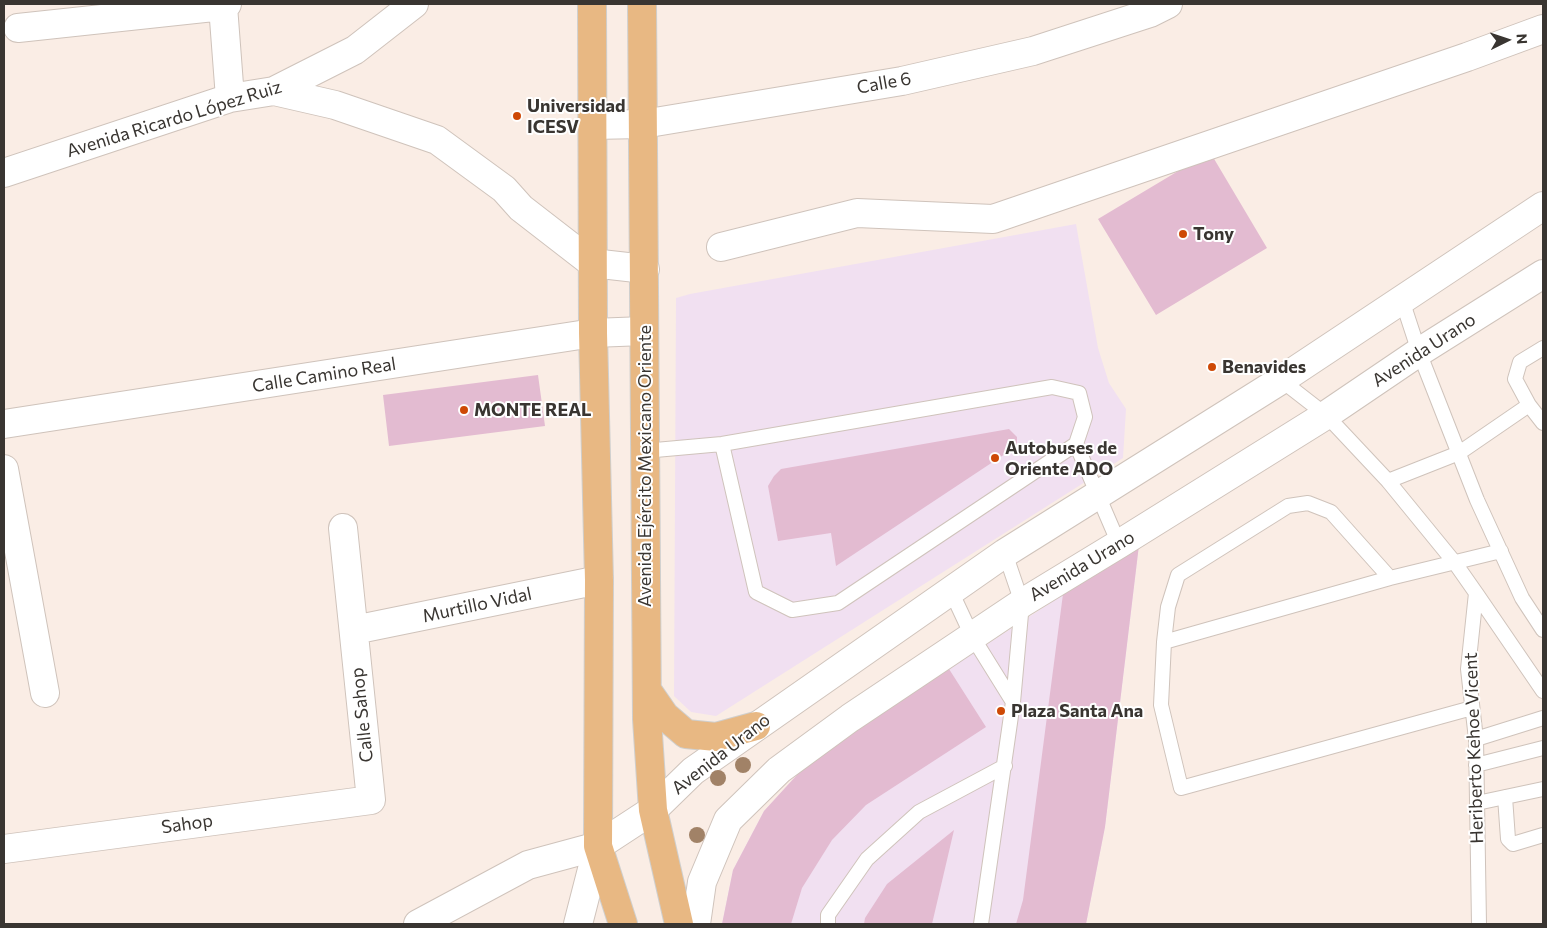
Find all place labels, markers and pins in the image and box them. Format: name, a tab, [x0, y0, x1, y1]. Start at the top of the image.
place label: Universidad ICESV	[527, 95, 626, 138]
marker: Universidad ICESV	[511, 110, 523, 122]
place label: Tony	[1193, 223, 1234, 245]
marker: Tony	[1177, 228, 1189, 240]
place label: Benavides	[1222, 356, 1306, 378]
marker: Benavides	[1206, 361, 1218, 373]
place label: MONTE REAL	[474, 399, 592, 421]
marker: MONTE REAL	[458, 404, 470, 416]
place label: Autobuses de Oriente ADO	[1005, 437, 1117, 479]
marker: Autobuses de Oriente ADO	[989, 452, 1001, 464]
place label: Plaza Santa Ana	[1011, 700, 1143, 722]
marker: Plaza Santa Ana	[995, 705, 1007, 717]

